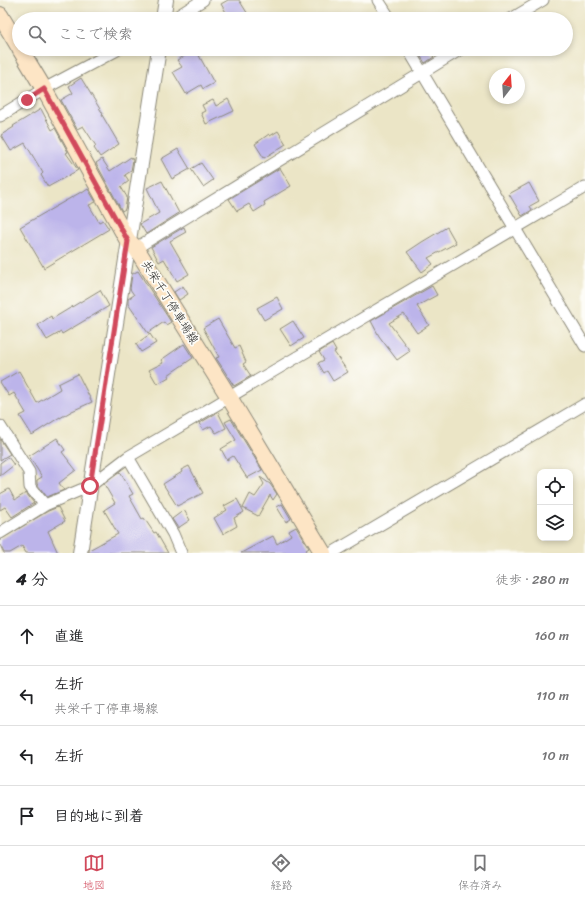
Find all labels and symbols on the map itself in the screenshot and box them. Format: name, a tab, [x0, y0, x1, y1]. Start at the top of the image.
north arrow	[489, 68, 525, 104]
route end	[18, 91, 36, 109]
street label: 共栄千丁停車場線	[135, 255, 205, 349]
route start	[81, 477, 99, 495]

